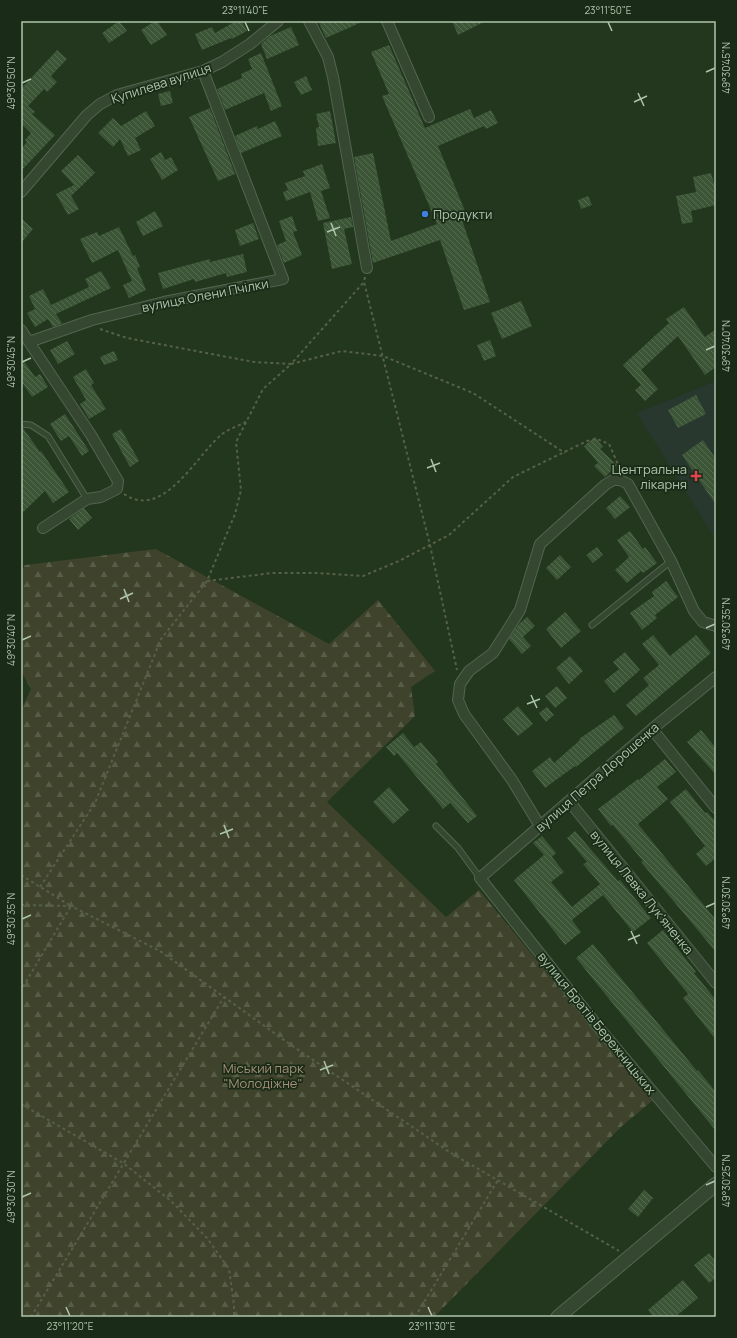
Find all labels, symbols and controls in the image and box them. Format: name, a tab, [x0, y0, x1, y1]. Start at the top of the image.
text: 23°11'40"E	[222, 3, 268, 17]
text: 23°11'50"E	[584, 3, 632, 17]
text: 49°30'45"N	[719, 42, 733, 94]
text: 49°30'50"N	[4, 56, 18, 109]
street label: Купилева вулиця	[109, 58, 213, 108]
place label: Продукти	[433, 205, 492, 223]
marker: Продукти	[420, 209, 430, 219]
street label: вулиця Олени Пчілки	[140, 274, 270, 316]
text: 49°30'40"N	[719, 320, 733, 372]
text: 49°30'45"N	[4, 336, 18, 388]
place label: Центральна лікарня	[612, 460, 687, 493]
marker: Центральна лікарня	[690, 470, 702, 482]
text: 49°30'35"N	[719, 598, 733, 650]
text: 49°30'40"N	[4, 614, 18, 666]
street label: вулиця Петра Дорошенка	[531, 718, 663, 836]
street label: вулиця Левка Лук'яненка	[586, 826, 698, 958]
text: 49°30'30"N	[719, 877, 733, 929]
text: 49°30'35"N	[4, 893, 18, 945]
street label: вулиця Братів Бережницьких	[534, 948, 660, 1098]
park label: Міський парк "Молодіжне"	[223, 1059, 304, 1092]
text: 49°30'25"N	[719, 1155, 733, 1207]
text: 49°30'30"N	[4, 1171, 18, 1223]
text: 23°11'20"E	[46, 1319, 94, 1333]
text: 23°11'30"E	[409, 1319, 456, 1333]

